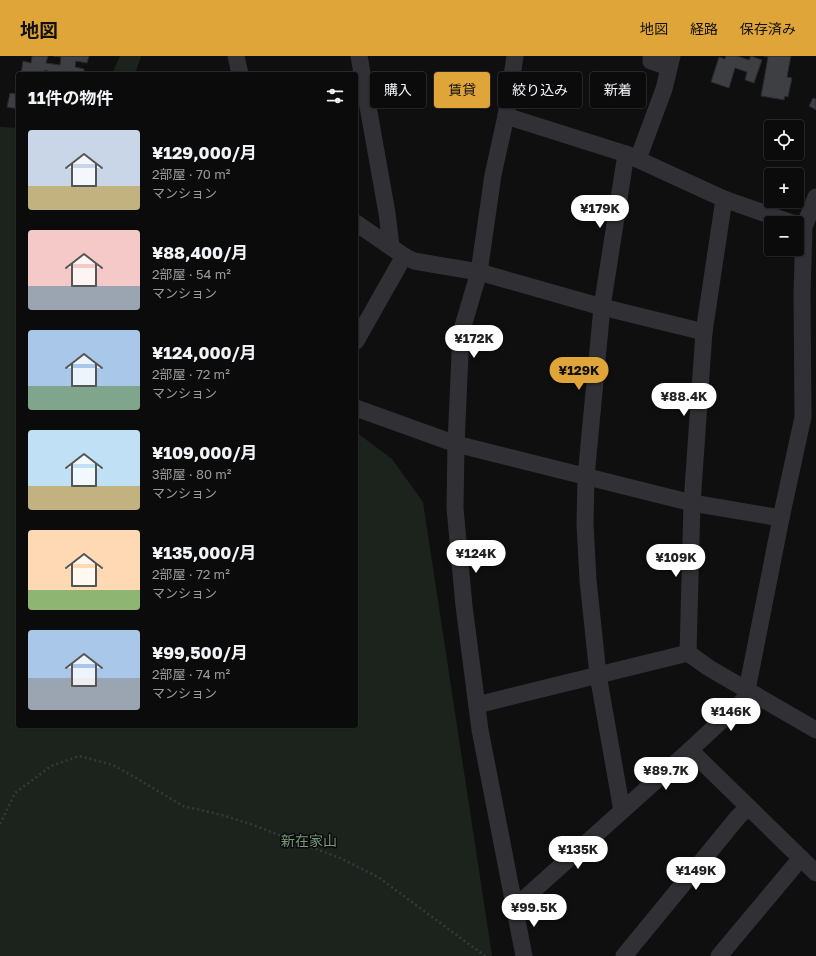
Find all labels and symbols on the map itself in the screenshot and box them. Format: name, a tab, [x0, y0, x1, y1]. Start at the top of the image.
pin: ¥179K	[572, 195, 628, 229]
pin: ¥172K	[446, 325, 502, 359]
pin: ¥129K	[551, 357, 607, 391]
pin: ¥88.4K	[651, 383, 717, 417]
pin: ¥124K	[448, 540, 504, 574]
pin: ¥109K	[648, 544, 704, 578]
pin: ¥146K	[703, 698, 759, 732]
pin: ¥89.7K	[633, 757, 699, 791]
park label: 新在家山	[281, 832, 337, 849]
pin: ¥135K	[550, 836, 606, 870]
pin: ¥149K	[668, 857, 724, 891]
pin: ¥99.5K	[501, 894, 567, 928]

